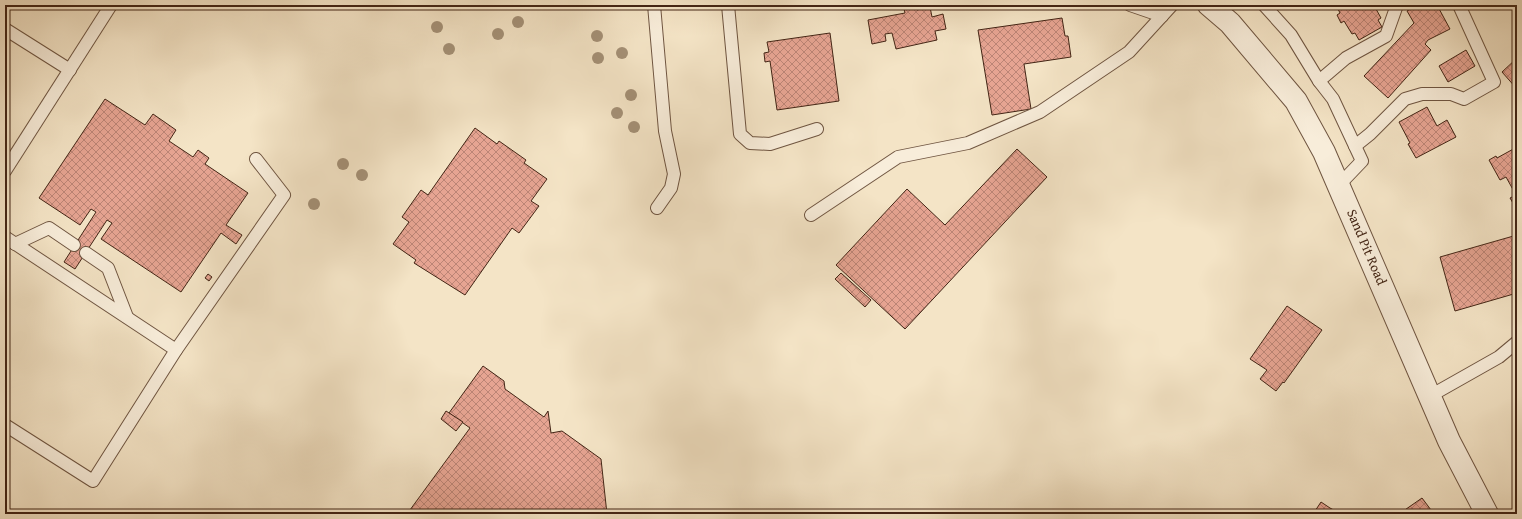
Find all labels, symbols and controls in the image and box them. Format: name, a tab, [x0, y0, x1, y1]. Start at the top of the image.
street label: Sand Pit Road	[1342, 206, 1392, 289]

